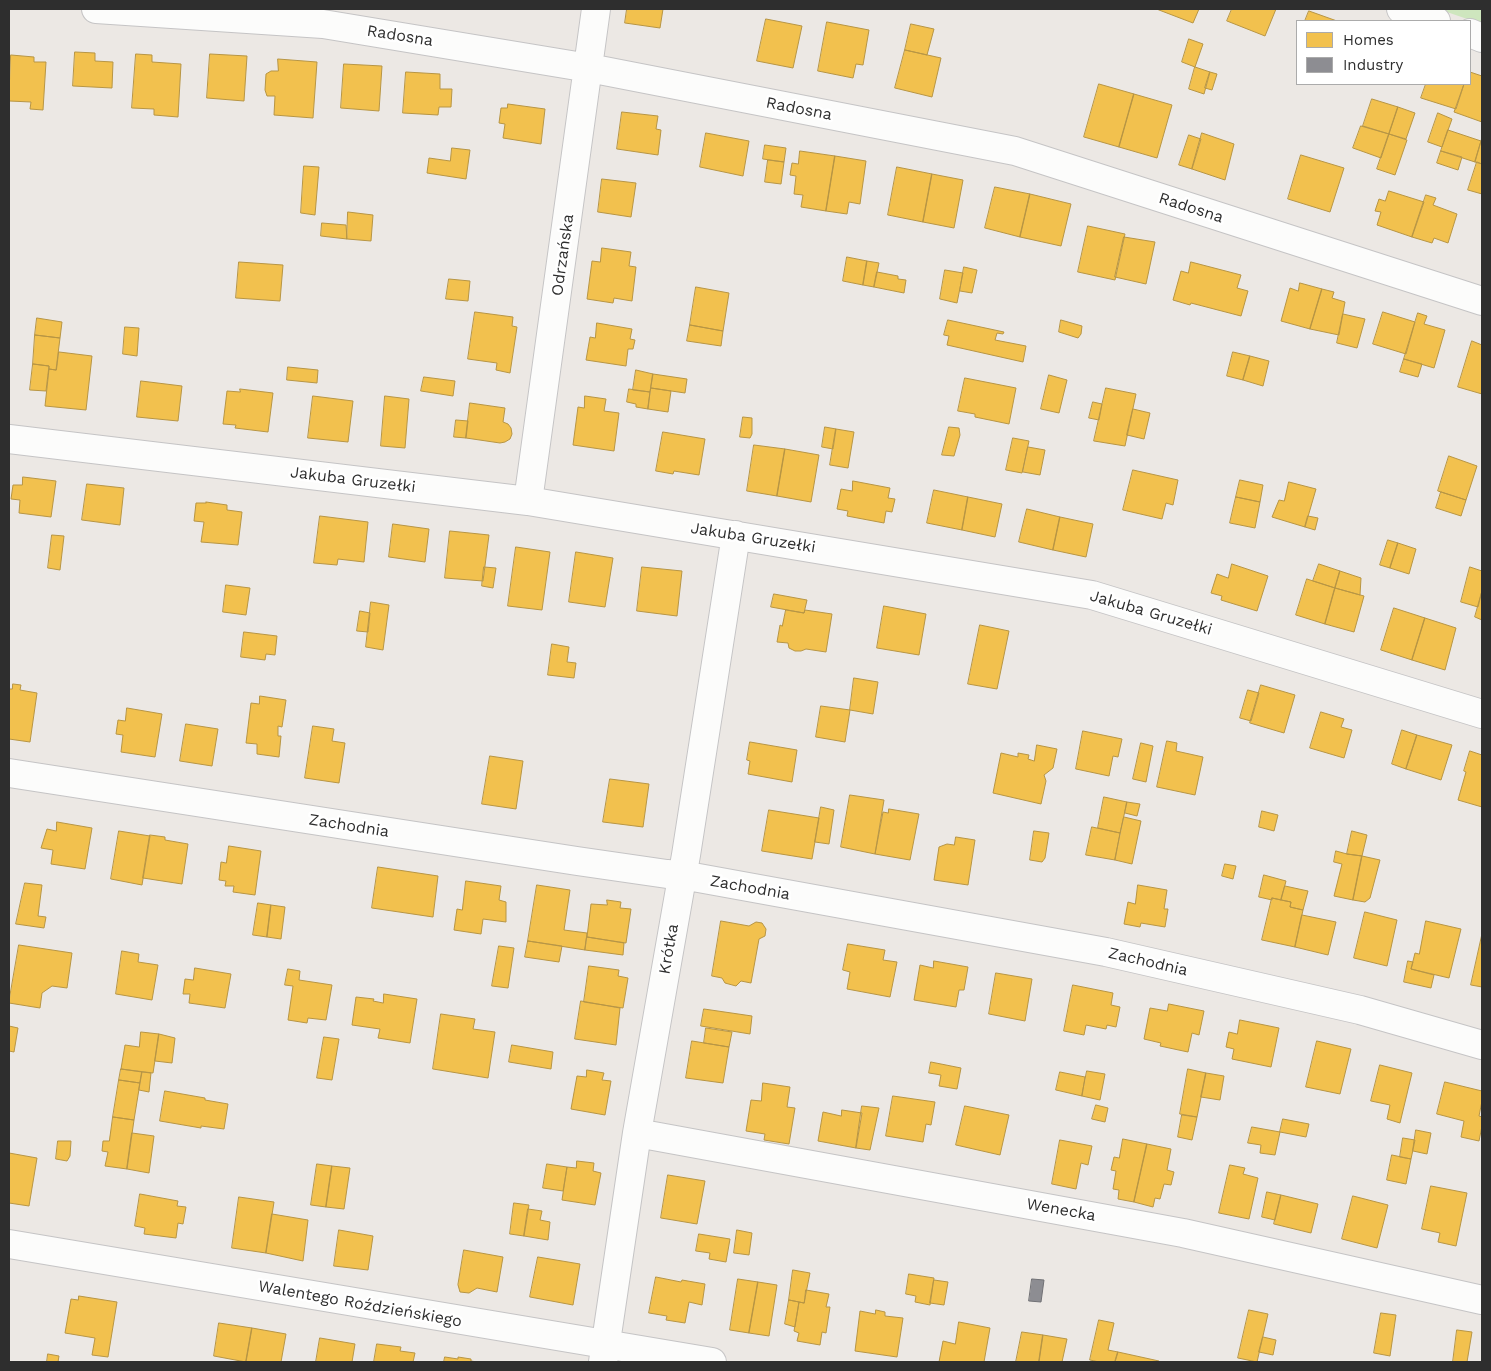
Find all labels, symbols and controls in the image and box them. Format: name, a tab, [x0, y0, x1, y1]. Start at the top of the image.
legend	[1296, 20, 1471, 85]
street label: Radosna	[366, 21, 434, 51]
text: Homes	[1343, 31, 1394, 49]
text: Industry	[1343, 56, 1403, 74]
street label: Radosna	[764, 93, 834, 125]
street label: Radosna	[1156, 189, 1226, 227]
street label: Odrzańska	[548, 213, 578, 297]
street label: Jakuba Gruzełki	[289, 463, 417, 497]
street label: Jakuba Gruzełki	[689, 519, 817, 557]
street label: Jakuba Gruzełki	[1088, 586, 1214, 640]
street label: Zachodnia	[308, 810, 390, 842]
street label: Zachodnia	[709, 872, 791, 904]
street label: Krótka	[655, 922, 683, 976]
street label: Zachodnia	[1106, 944, 1190, 980]
street label: Wenecka	[1025, 1194, 1097, 1226]
street label: Walentego Roździeńskiego	[257, 1277, 463, 1331]

